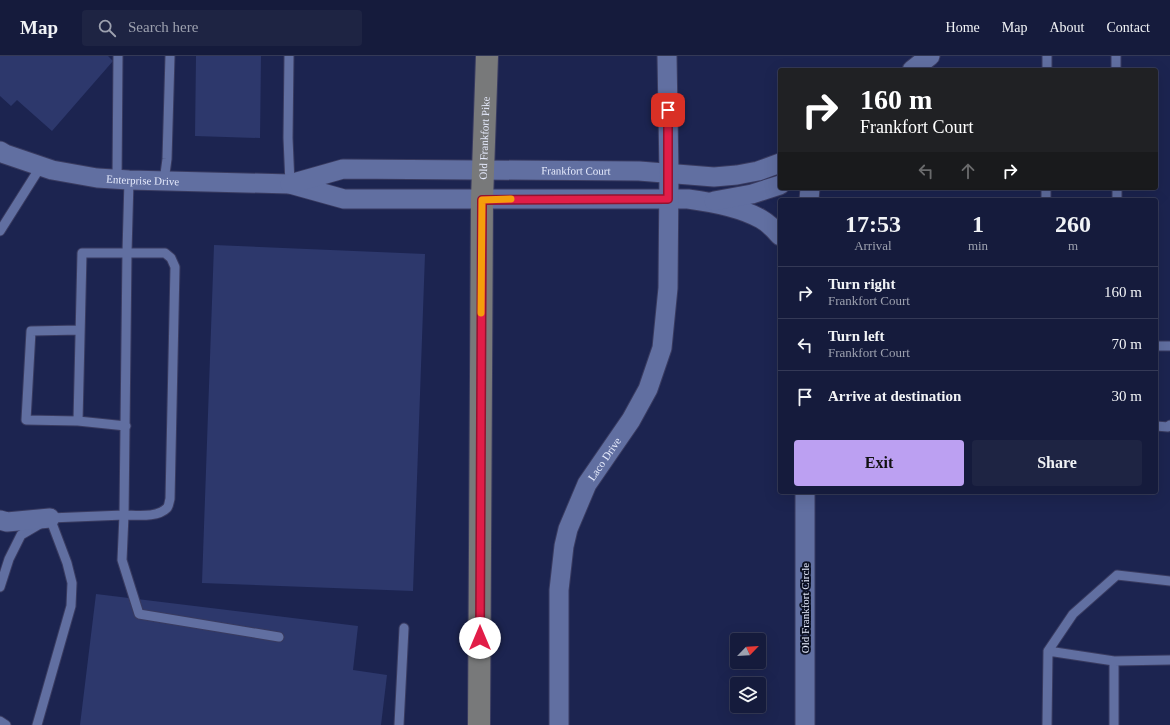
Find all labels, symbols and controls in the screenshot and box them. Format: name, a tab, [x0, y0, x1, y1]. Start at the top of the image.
search box	[82, 10, 362, 46]
text: Map	[20, 17, 58, 38]
icon: search	[96, 17, 118, 39]
text: Search here	[128, 19, 198, 35]
text: Home	[946, 20, 980, 35]
text: Map	[1002, 20, 1027, 35]
text: About	[1049, 20, 1084, 35]
text: Contact	[1106, 20, 1150, 35]
icon: right	[794, 84, 846, 136]
text: 160 m	[860, 84, 932, 115]
pin	[651, 93, 685, 127]
street label: Old Frankfort Pike	[477, 96, 492, 180]
icon: arrive	[657, 99, 679, 121]
text: Frankfort Court	[860, 117, 973, 137]
icon: left	[915, 160, 937, 182]
icon: ahead	[957, 160, 979, 182]
icon: right	[999, 160, 1021, 182]
street label: Frankfort Court	[541, 164, 611, 177]
street label: Enterprise Drive	[106, 173, 180, 187]
text: 17:53	[845, 211, 901, 237]
text: 1	[972, 211, 984, 237]
text: 260	[1055, 211, 1091, 237]
text: Arrival	[854, 238, 892, 253]
text: min	[968, 238, 988, 253]
text: m	[1068, 238, 1078, 253]
text: Turn right	[828, 276, 895, 292]
icon: right	[794, 282, 816, 304]
text: 160 m	[1104, 284, 1142, 300]
text: Frankfort Court	[828, 293, 910, 308]
text: Turn left	[828, 328, 885, 344]
icon: left	[794, 334, 816, 356]
text: 70 m	[1112, 336, 1142, 352]
text: Frankfort Court	[828, 345, 910, 360]
icon: arrive	[794, 386, 816, 408]
text: Arrive at destination	[828, 388, 961, 404]
text: 30 m	[1112, 388, 1142, 404]
street label: Laco Drive	[585, 435, 623, 483]
button: Exit	[794, 440, 964, 486]
button: Share	[972, 440, 1142, 486]
street label: Old Frankfort Circle	[799, 563, 811, 653]
position arrow	[459, 617, 501, 659]
north arrow	[730, 633, 766, 669]
map controls	[730, 633, 766, 713]
button: layers	[730, 677, 766, 713]

